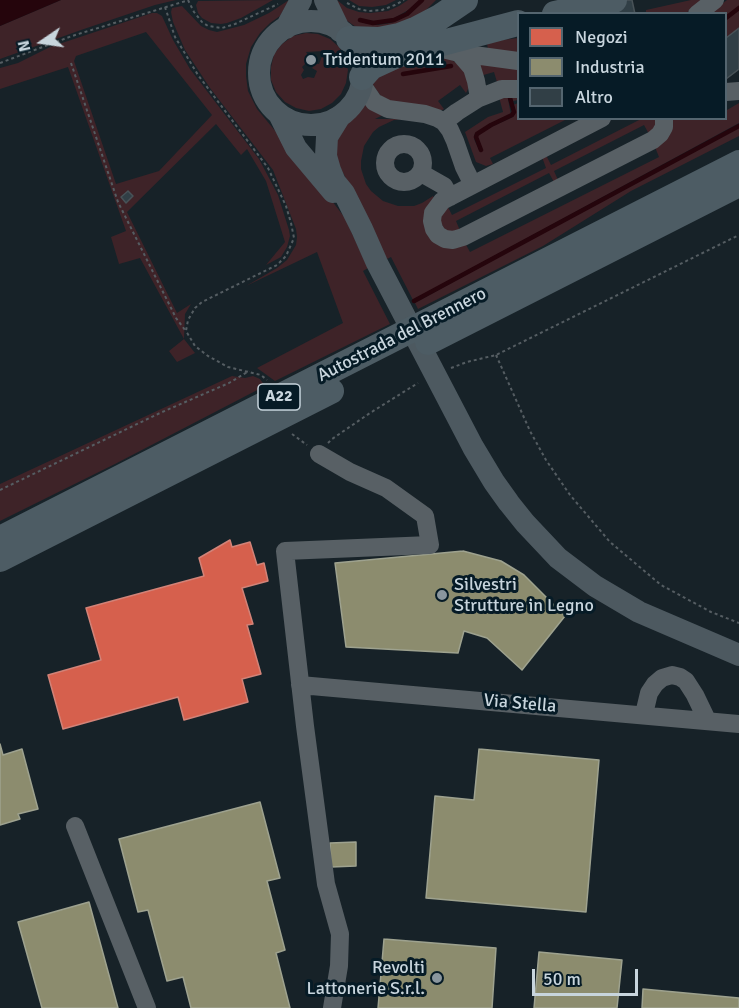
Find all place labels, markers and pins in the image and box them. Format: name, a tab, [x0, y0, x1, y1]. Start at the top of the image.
place label: Tridentum 2011	[323, 49, 444, 71]
marker: Tridentum 2011	[304, 53, 318, 67]
place label: Silvestri Strutture in Legno	[454, 574, 594, 616]
marker: Silvestri Strutture in Legno	[435, 588, 449, 602]
place label: Revolti Lattonerie S.r.l.	[307, 957, 425, 1000]
marker: Revolti Lattonerie S.r.l.	[430, 971, 444, 985]

